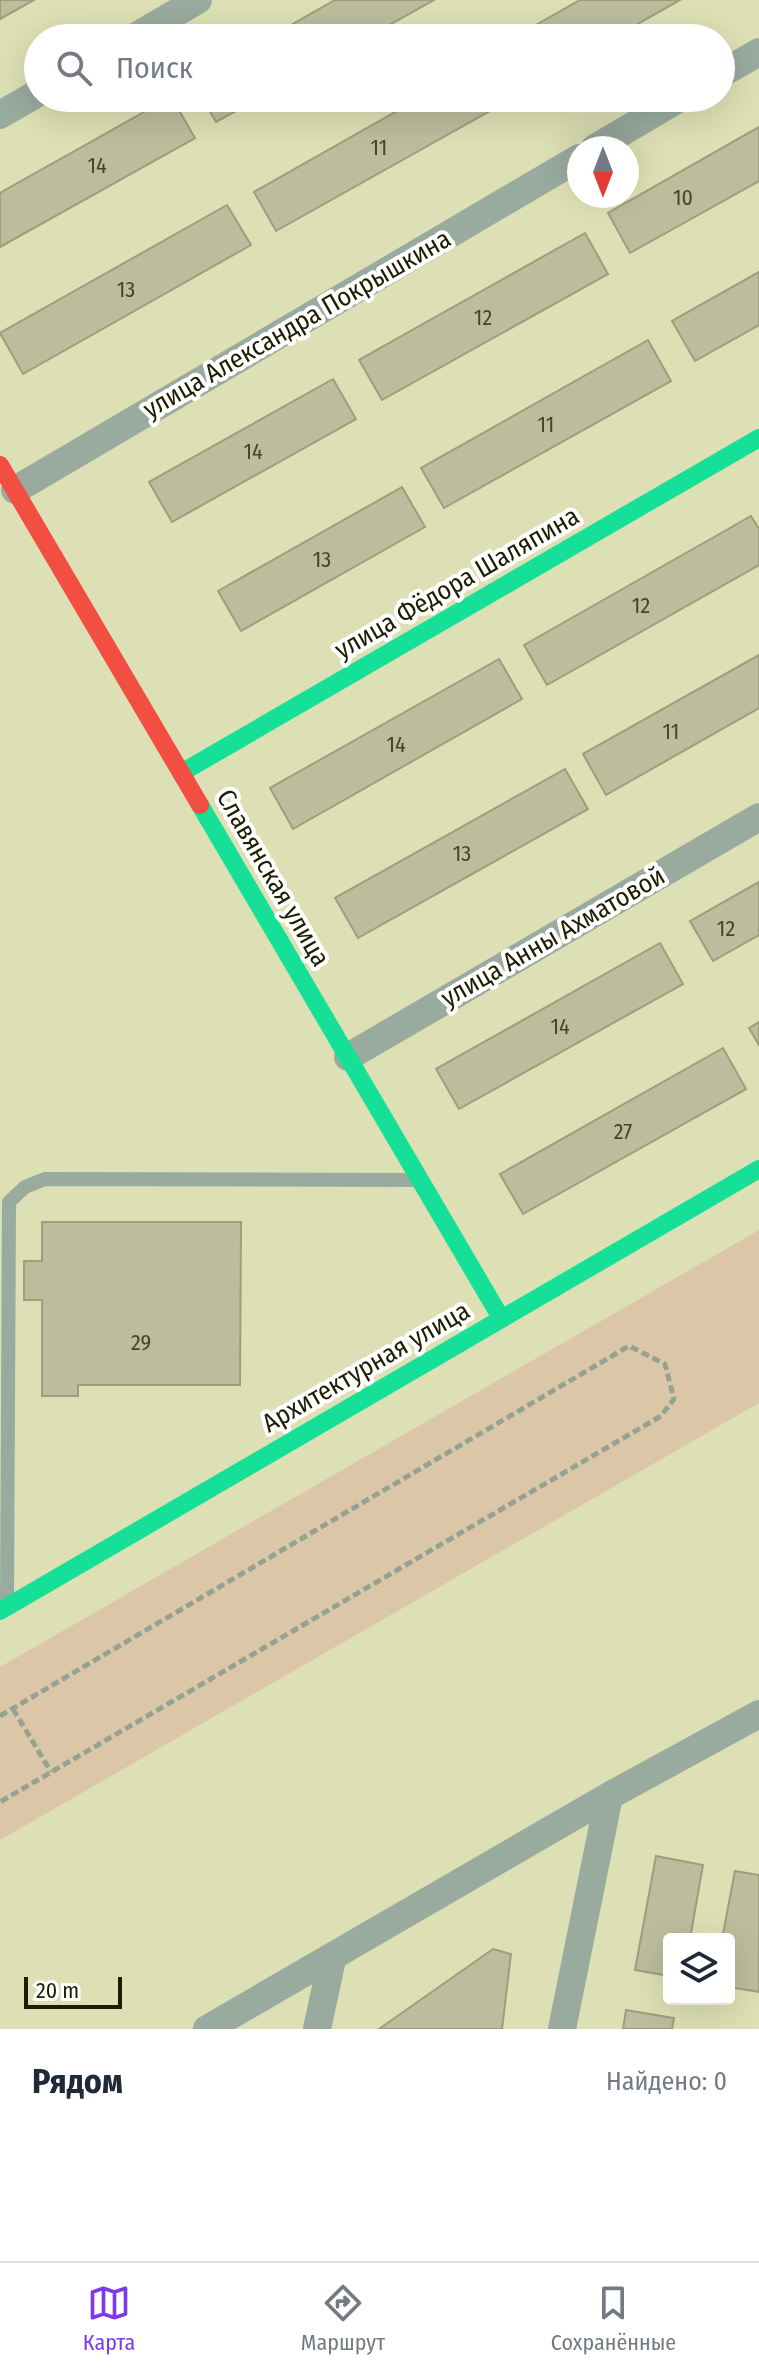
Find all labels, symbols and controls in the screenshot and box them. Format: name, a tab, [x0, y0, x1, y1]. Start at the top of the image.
search box	[24, 24, 735, 112]
icon: search	[52, 46, 96, 90]
text: Поиск	[116, 50, 193, 86]
house number: 11	[371, 134, 387, 161]
north arrow	[567, 136, 639, 208]
house number: 14	[87, 152, 107, 179]
house number: 10	[673, 184, 693, 211]
street label: улица Александра Покрышкина	[138, 223, 456, 425]
house number: 13	[117, 276, 135, 303]
house number: 12	[474, 304, 492, 331]
house number: 11	[538, 411, 554, 438]
house number: 14	[243, 438, 263, 465]
street label: улица Фёдора Шаляпина	[329, 500, 585, 666]
house number: 13	[313, 546, 331, 573]
house number: 12	[632, 592, 650, 619]
house number: 11	[663, 718, 679, 745]
house number: 14	[386, 731, 406, 758]
street label: Славянская улица	[210, 784, 336, 972]
house number: 13	[453, 840, 471, 867]
street label: улица Анны Ахматовой	[436, 860, 670, 1014]
house number: 12	[717, 915, 735, 942]
house number: 14	[550, 1013, 570, 1040]
house number: 27	[614, 1118, 632, 1145]
street label: Архитектурная улица	[257, 1295, 475, 1439]
house number: 29	[131, 1329, 151, 1356]
map controls	[663, 1933, 735, 2005]
button: layers	[663, 1933, 735, 2005]
scale bar	[24, 1973, 122, 2009]
text: 20 m	[36, 1977, 79, 2004]
text: Рядом	[32, 2061, 123, 2102]
text: Найдено: 0	[606, 2066, 727, 2097]
tab: Карта	[83, 2281, 135, 2356]
tab: Маршрут	[301, 2281, 385, 2356]
tab: Сохранённые	[551, 2281, 676, 2356]

